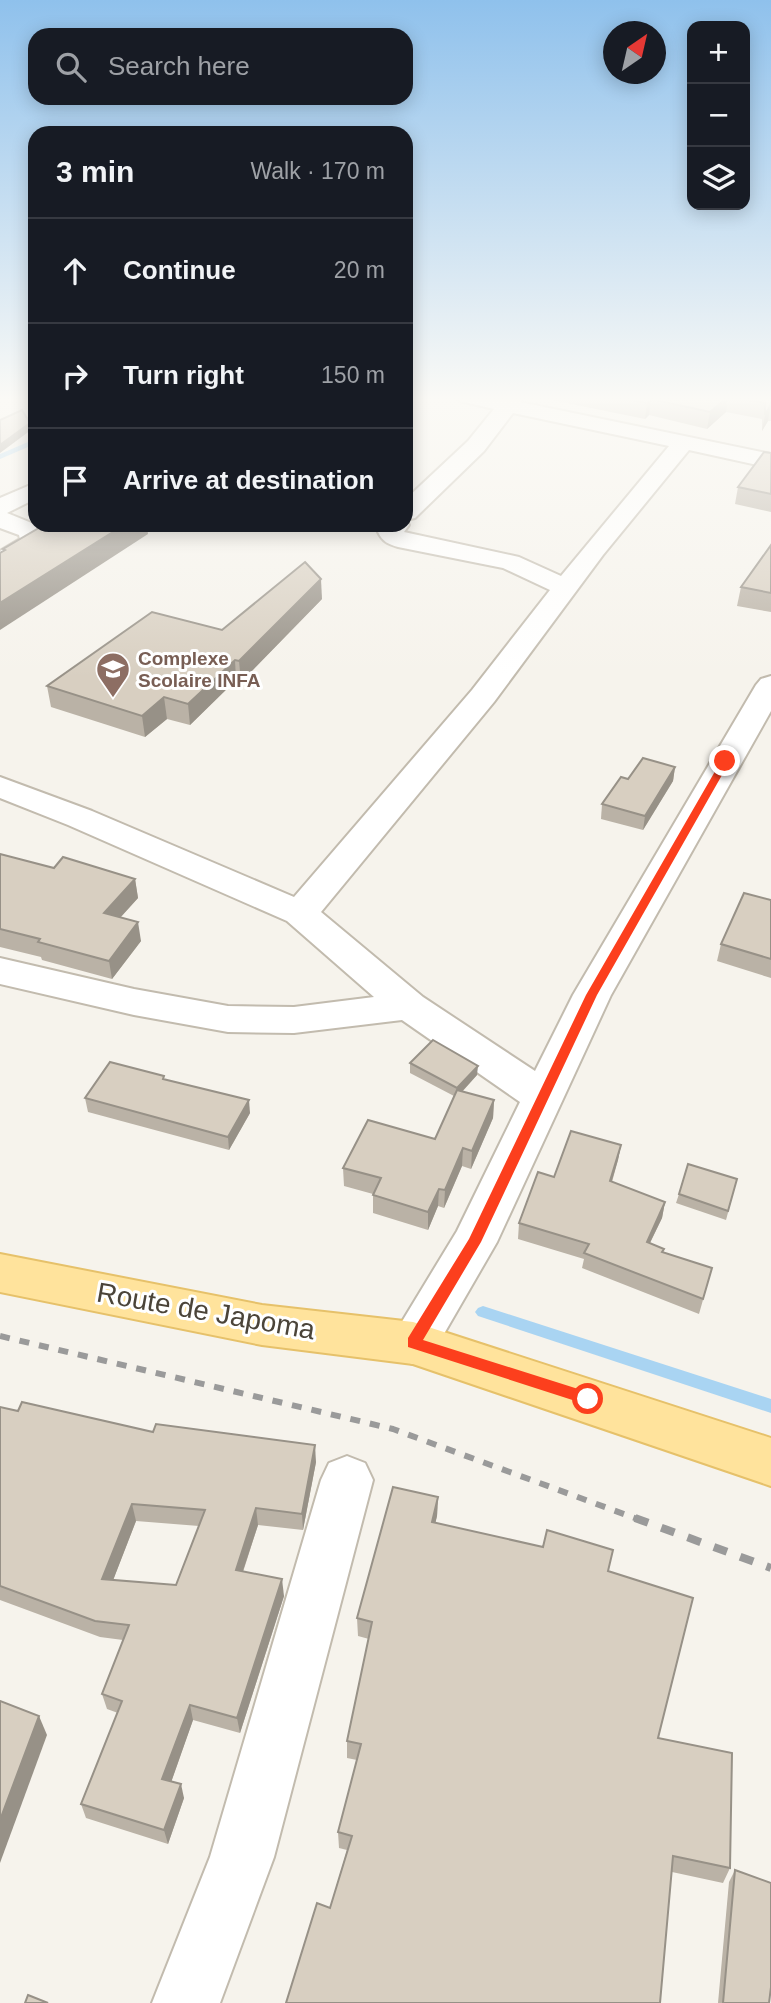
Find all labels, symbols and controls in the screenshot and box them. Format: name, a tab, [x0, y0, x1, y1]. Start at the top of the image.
north arrow	[603, 21, 666, 84]
map controls	[687, 21, 750, 210]
button: +	[687, 21, 750, 84]
search box	[28, 28, 413, 105]
icon: search	[52, 48, 90, 86]
text: Search here	[108, 51, 250, 81]
button: −	[687, 84, 750, 147]
button: layers	[687, 147, 750, 210]
text: 3 min	[56, 155, 134, 188]
text: Walk · 170 m	[250, 158, 385, 184]
icon: ahead	[56, 252, 94, 290]
text: Continue	[123, 255, 236, 285]
text: 20 m	[334, 257, 385, 283]
icon: right	[56, 357, 94, 395]
text: Turn right	[123, 360, 244, 390]
text: 150 m	[321, 362, 385, 388]
icon: arrive	[56, 462, 94, 500]
text: Arrive at destination	[123, 465, 374, 495]
place label: Complexe Scolaire INFA	[138, 648, 261, 691]
school or university icon: Complexe Scolaire INFA	[94, 650, 132, 699]
route end	[709, 745, 740, 776]
street label: Route de Japoma	[94, 1277, 318, 1346]
route start	[572, 1383, 603, 1414]

